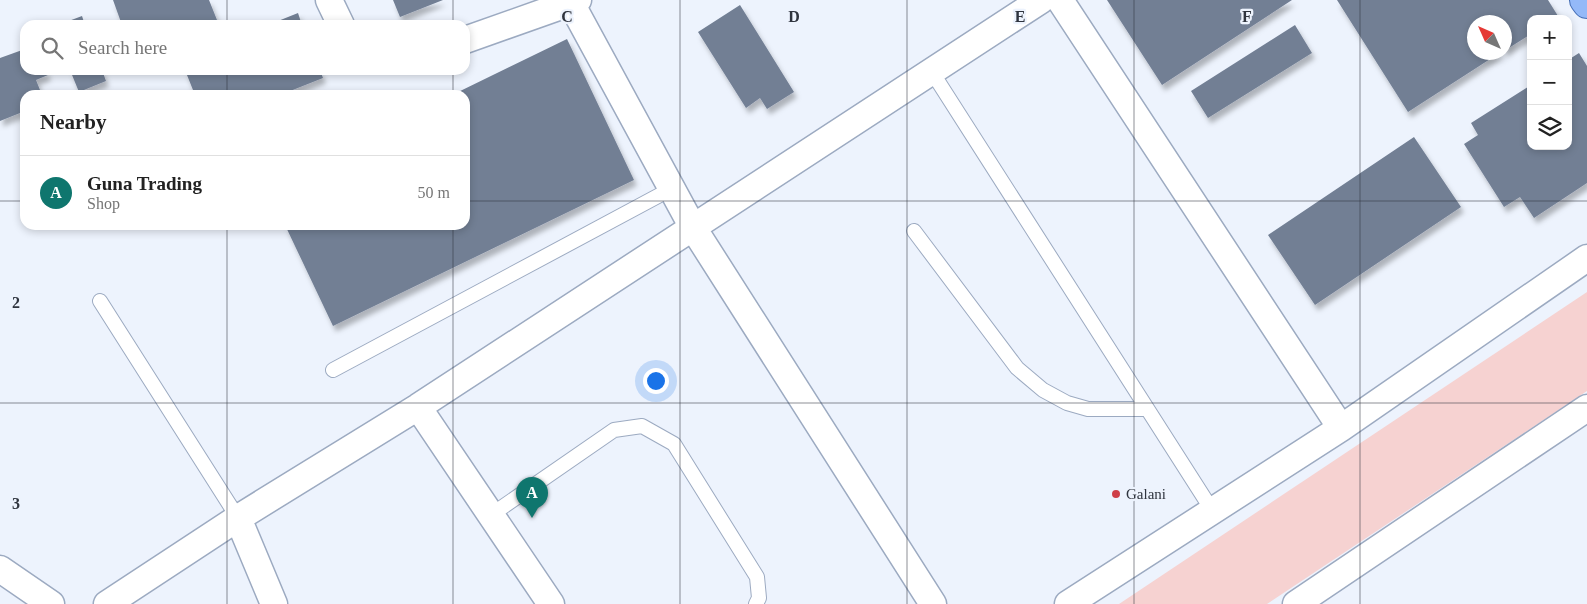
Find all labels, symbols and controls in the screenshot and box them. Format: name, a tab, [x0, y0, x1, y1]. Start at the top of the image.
text: C	[561, 8, 573, 25]
text: D	[788, 8, 800, 25]
text: E	[1015, 8, 1025, 25]
text: F	[1242, 8, 1252, 25]
north arrow	[1467, 15, 1512, 60]
map controls	[1527, 15, 1572, 150]
button: +	[1527, 15, 1572, 60]
search box	[20, 20, 470, 75]
icon: search	[38, 34, 66, 62]
text: Search here	[78, 37, 167, 58]
button: −	[1527, 60, 1572, 105]
button: layers	[1527, 105, 1572, 150]
text: Nearby	[40, 110, 107, 134]
text: Guna Trading	[87, 173, 202, 194]
text: A	[50, 184, 62, 201]
text: 50 m	[418, 184, 450, 201]
text: Shop	[87, 195, 120, 212]
text: 2	[12, 294, 20, 311]
your location	[643, 368, 669, 394]
pin: A	[516, 477, 548, 518]
place label: Galani	[1126, 486, 1166, 502]
marker: Galani	[1110, 488, 1122, 500]
text: 3	[12, 495, 20, 512]

